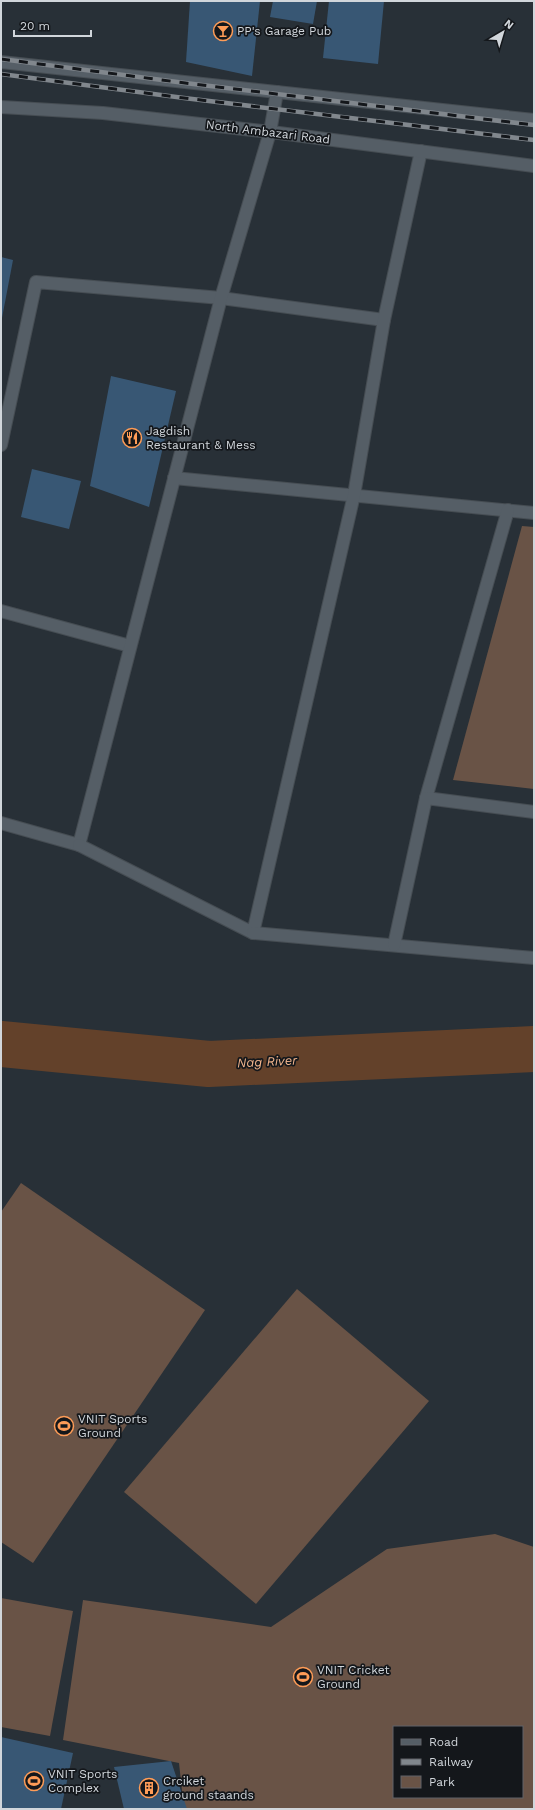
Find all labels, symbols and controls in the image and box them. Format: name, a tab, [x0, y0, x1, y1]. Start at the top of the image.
scale bar	[14, 12, 91, 38]
north arrow	[483, 12, 523, 52]
text: N	[502, 17, 516, 32]
text: 20 m	[20, 19, 50, 33]
bar icon: PP's Garage Pub	[212, 20, 234, 42]
place label: PP's Garage Pub	[237, 24, 331, 38]
street label: North Ambazari Road	[205, 117, 331, 147]
place label: Jagdish Restaurant & Mess	[146, 424, 256, 452]
restaurant icon: Jagdish Restaurant & Mess	[121, 427, 143, 449]
water label: Nag River	[237, 1052, 298, 1071]
place label: VNIT Sports Ground	[78, 1412, 147, 1440]
sports icon: VNIT Sports Ground	[53, 1415, 75, 1437]
place label: VNIT Cricket Ground	[317, 1663, 390, 1691]
sports icon: VNIT Cricket Ground	[292, 1666, 314, 1688]
legend	[393, 1726, 523, 1798]
text: Road	[429, 1735, 458, 1749]
text: Railway	[429, 1755, 474, 1769]
place label: VNIT Sports Complex	[48, 1767, 117, 1795]
sports icon: VNIT Sports Complex	[23, 1770, 45, 1792]
place label: Crciket ground staands	[163, 1774, 254, 1802]
text: Park	[429, 1775, 455, 1789]
building icon: Crciket ground staands	[138, 1777, 160, 1799]

